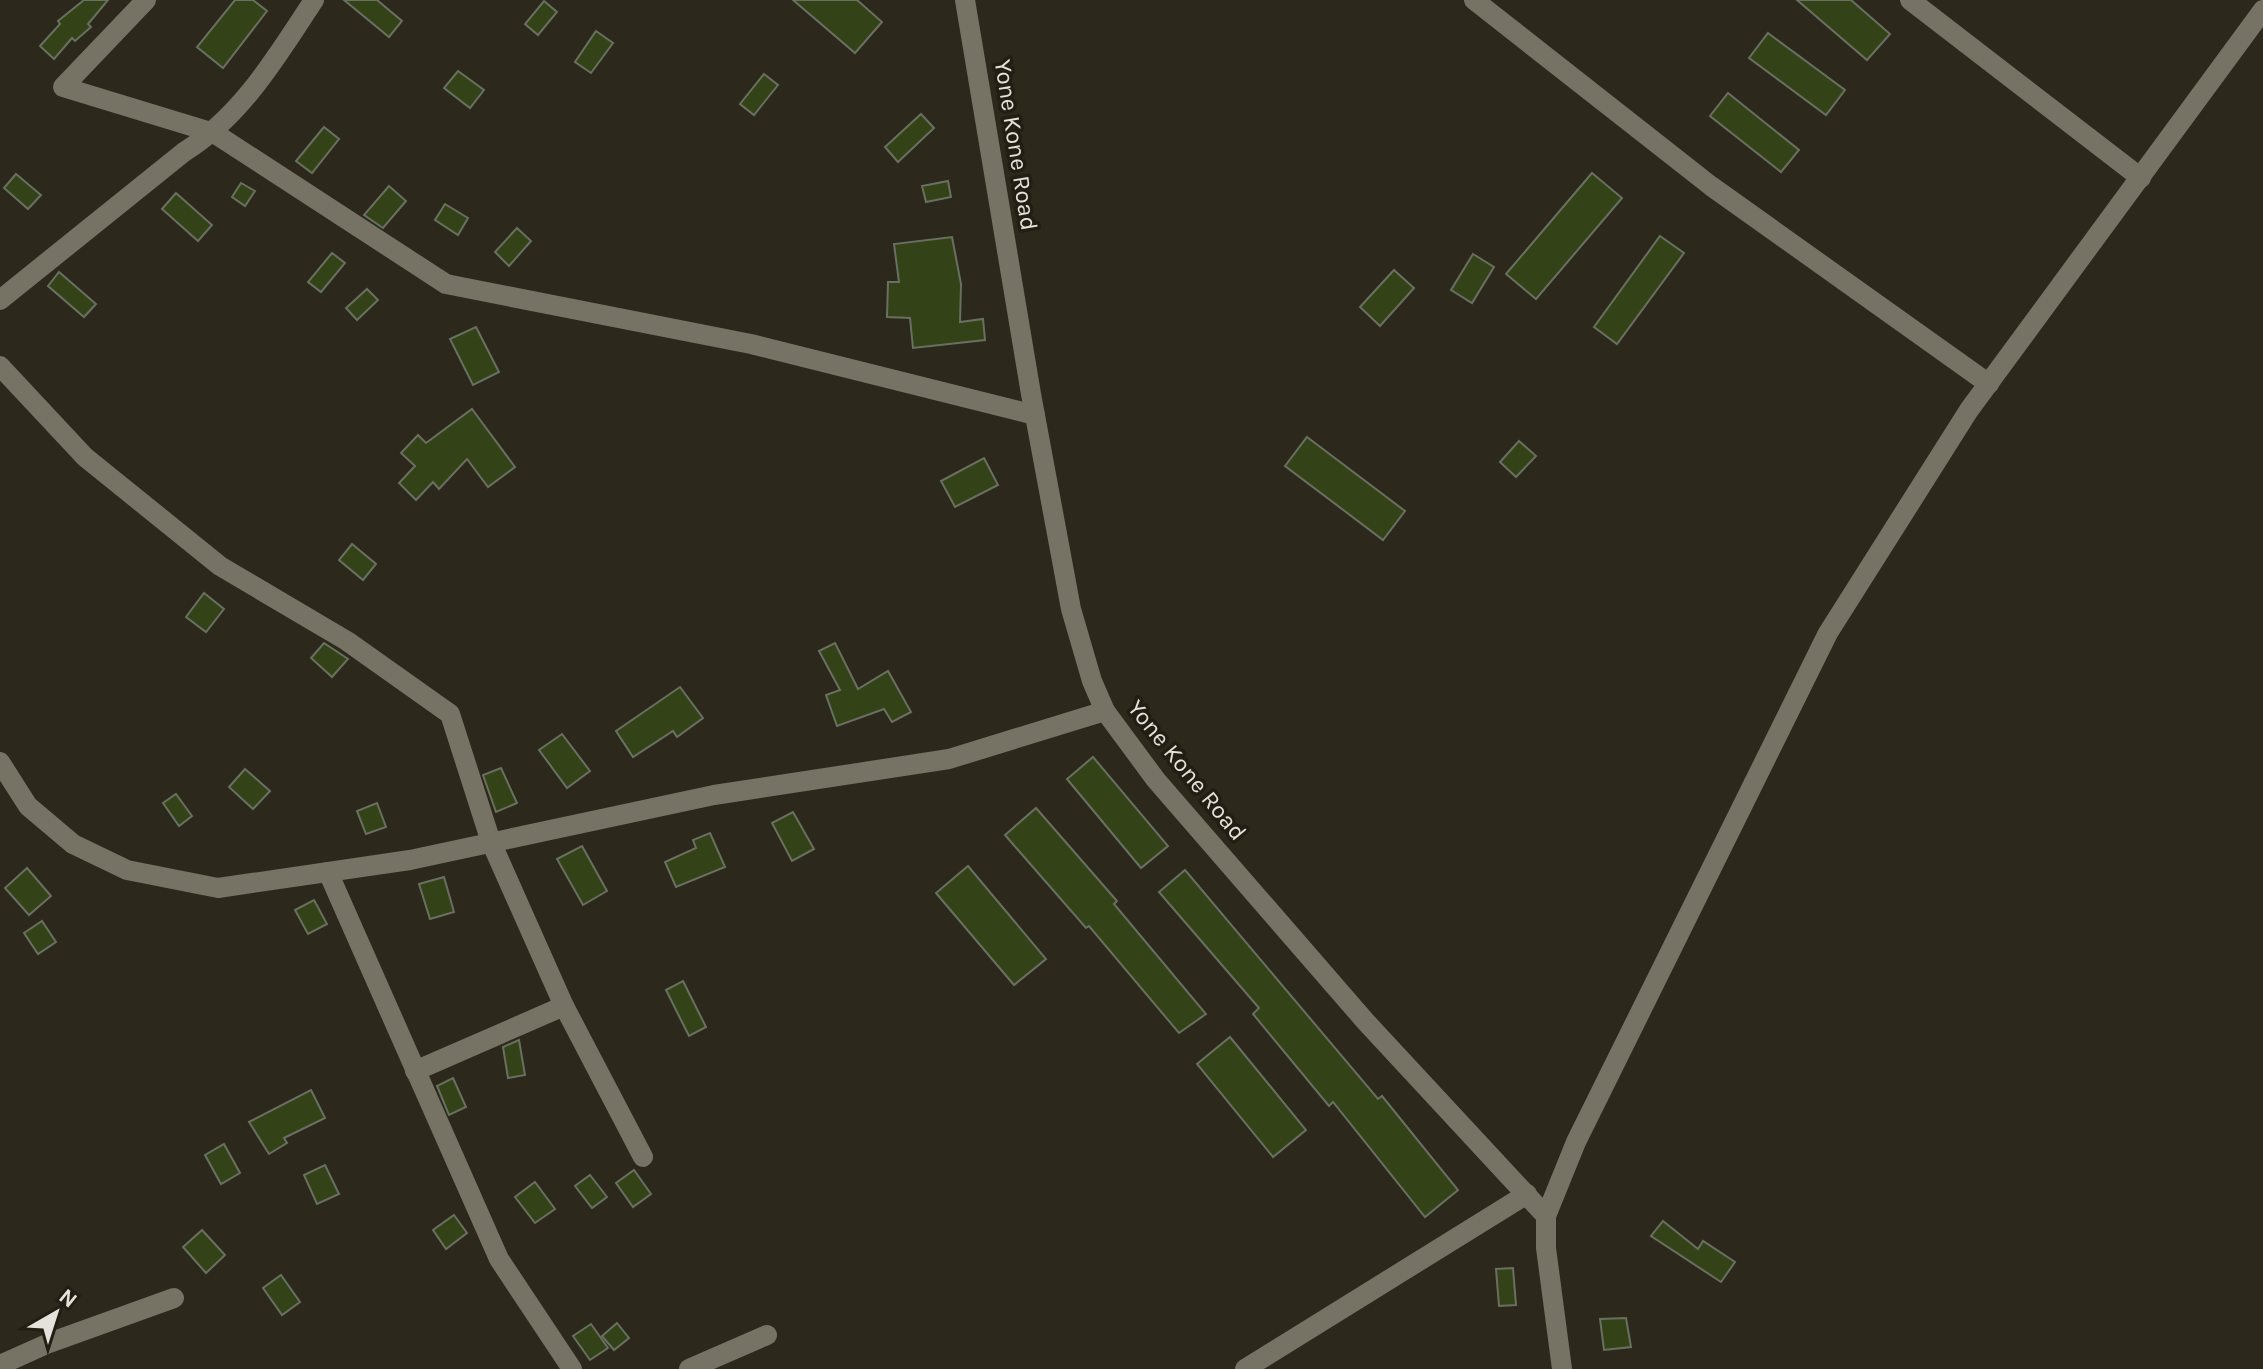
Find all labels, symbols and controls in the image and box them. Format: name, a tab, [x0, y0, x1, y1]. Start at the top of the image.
street label: Yone Kone Road	[989, 58, 1043, 232]
street label: Yone Kone Road	[1122, 694, 1252, 846]
north arrow	[16, 1273, 96, 1353]
text: N	[54, 1283, 82, 1313]

